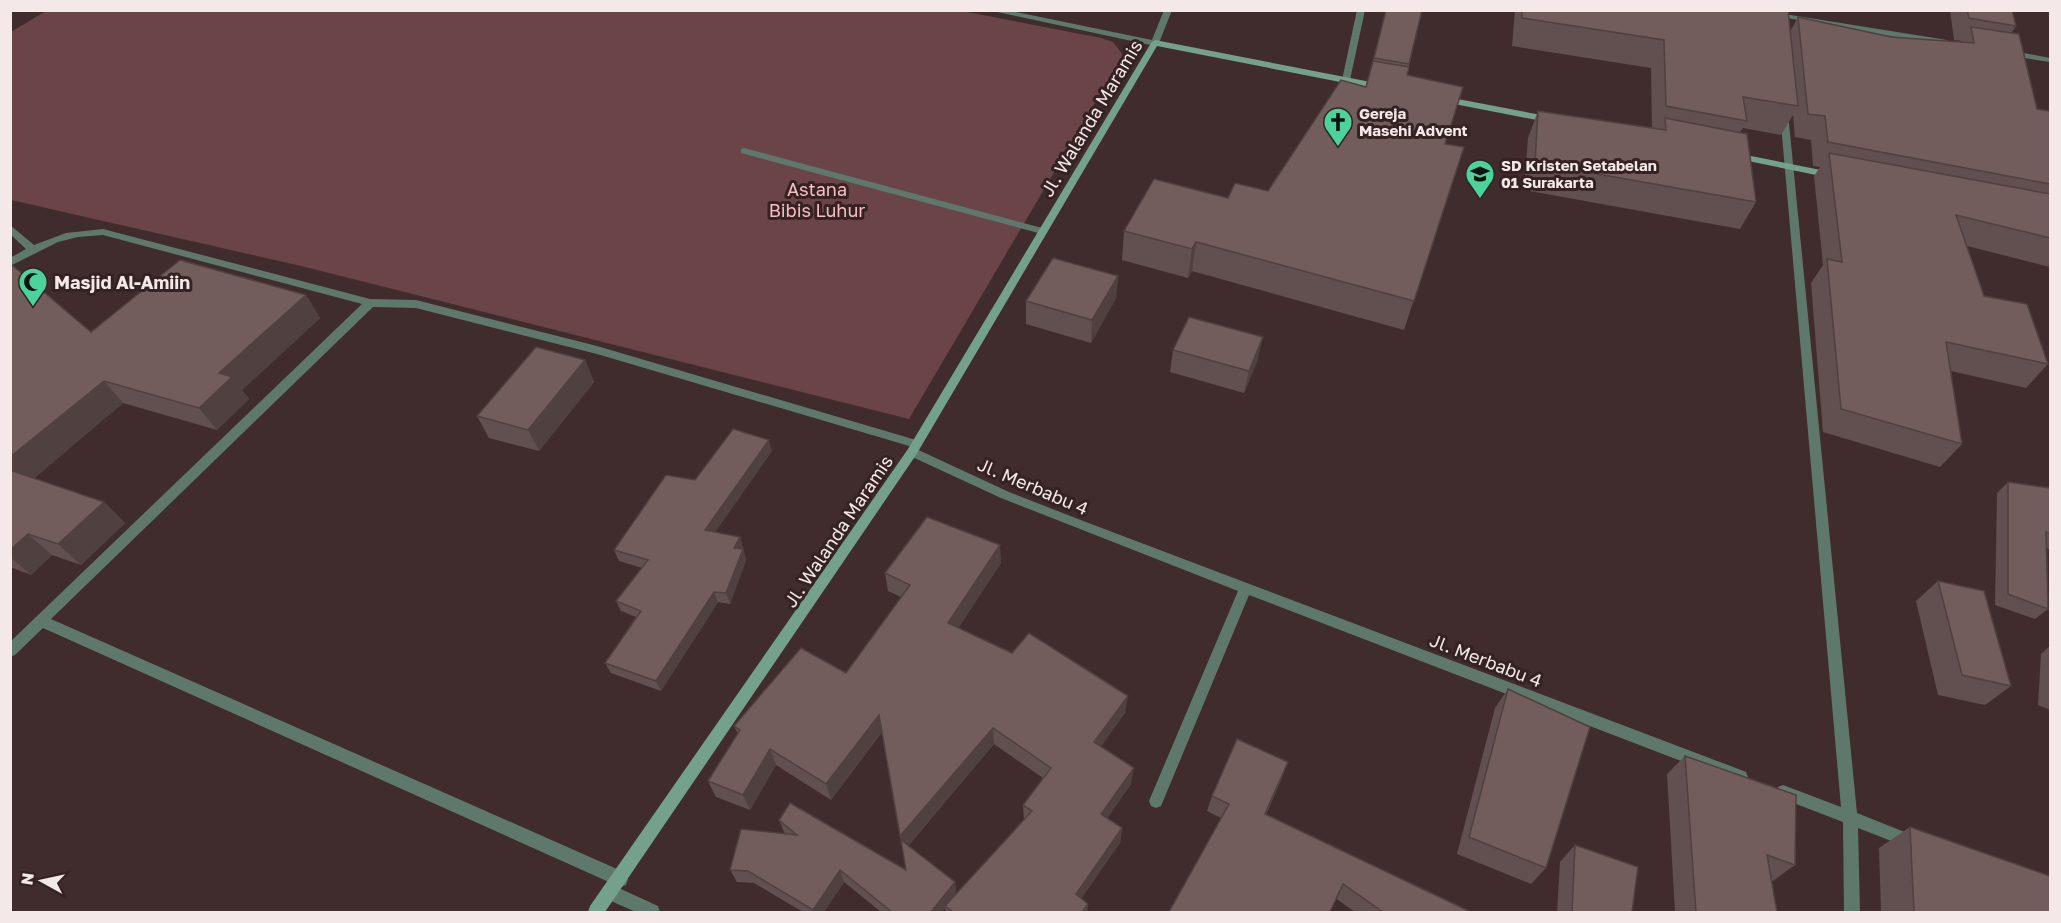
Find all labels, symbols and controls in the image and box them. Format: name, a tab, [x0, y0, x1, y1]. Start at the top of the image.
street label: Jl. Walanda Maramis	[1035, 36, 1147, 200]
place label: Gereja Masehi Advent	[1359, 104, 1468, 139]
church icon: Gereja Masehi Advent	[1322, 106, 1354, 148]
place label: SD Kristen Setabelan 01 Surakarta	[1501, 156, 1657, 191]
school or university icon: SD Kristen Setabelan 01 Surakarta	[1464, 158, 1496, 200]
park label: Astana Bibis Luhur	[769, 178, 865, 221]
mosque icon: Masjid Al-Amiin	[17, 266, 49, 308]
place label: Masjid Al-Amiin	[54, 271, 190, 293]
street label: Jl. Walanda Maramis	[779, 451, 897, 611]
street label: Jl. Merbabu 4	[974, 453, 1092, 519]
street label: Jl. Merbabu 4	[1427, 629, 1545, 691]
north arrow	[12, 851, 72, 911]
text: N	[16, 871, 38, 886]

